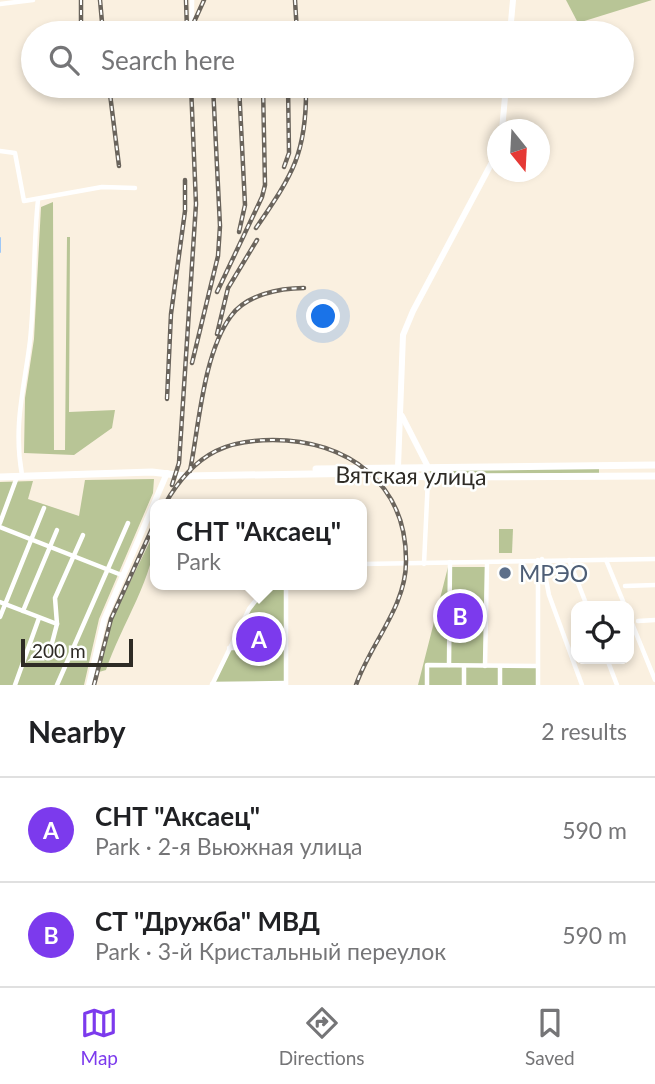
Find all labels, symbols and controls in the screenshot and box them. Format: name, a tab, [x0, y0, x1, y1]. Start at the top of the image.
search box	[21, 21, 634, 98]
icon: search	[45, 41, 83, 79]
text: Search here	[101, 44, 235, 76]
north arrow	[487, 119, 550, 182]
your location	[306, 299, 340, 333]
street label: Вятская улица	[335, 460, 487, 490]
popup	[150, 499, 367, 590]
text: СНТ "Аксаец"	[176, 515, 341, 547]
text: Park	[176, 547, 221, 575]
place label: МРЭО	[519, 559, 588, 587]
marker: МРЭО	[497, 565, 513, 581]
pin: B	[437, 590, 483, 642]
map controls	[571, 601, 634, 664]
button: locate	[571, 601, 634, 664]
pin: A	[236, 613, 282, 665]
scale bar	[21, 636, 133, 668]
text: 200 m	[32, 639, 86, 662]
text: Nearby	[28, 713, 126, 749]
text: 2 results	[541, 717, 627, 745]
text: СНТ "Аксаец"	[95, 800, 260, 832]
text: A	[43, 816, 59, 844]
text: 590 m	[562, 816, 627, 844]
text: Park · 2-я Вьюжная улица	[95, 832, 363, 860]
text: СТ "Дружба" МВД	[95, 905, 320, 937]
text: B	[43, 921, 59, 949]
text: 590 m	[562, 921, 627, 949]
text: Park · 3-й Кристальный переулок	[95, 937, 446, 965]
tab: Map	[80, 1004, 118, 1069]
tab: Directions	[279, 1004, 365, 1069]
tab: Saved	[525, 1004, 575, 1069]

